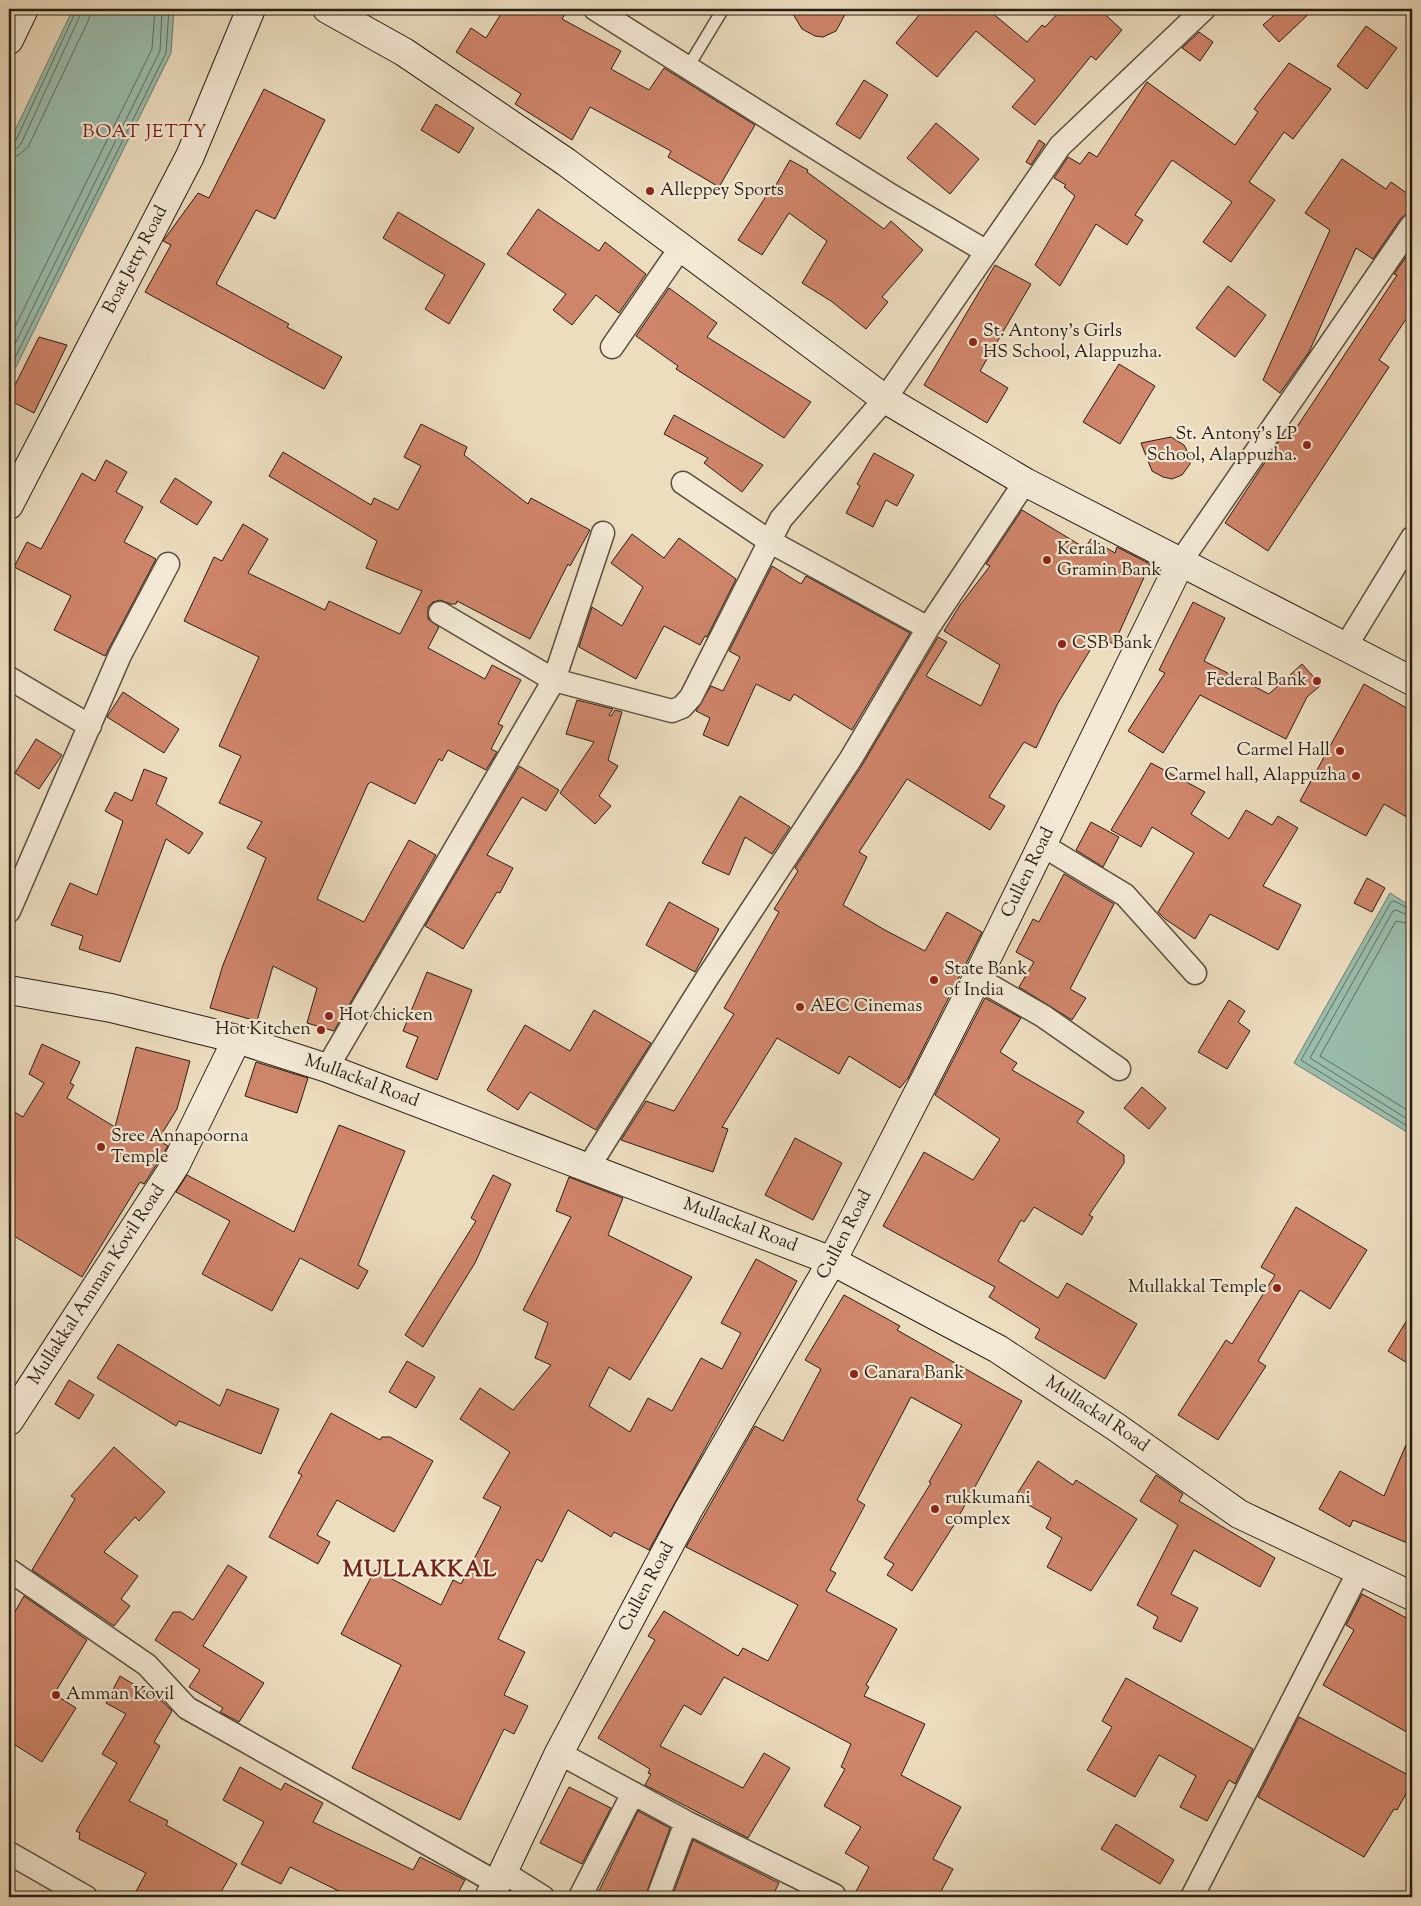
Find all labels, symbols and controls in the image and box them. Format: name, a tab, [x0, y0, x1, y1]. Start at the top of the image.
district label: BOAT JETTY	[82, 119, 208, 146]
place label: Alleppey Sports	[660, 178, 784, 204]
marker: Alleppey Sports	[644, 185, 656, 197]
street label: Boat Jetty Road	[97, 201, 175, 319]
place label: St. Antony's Girls HS School, Alappuzha.	[983, 319, 1162, 366]
marker: St. Antony's Girls HS School, Alappuzha.	[967, 336, 979, 348]
place label: St. Antony's LP School, Alappuzha.	[1147, 422, 1297, 469]
marker: St. Antony's LP School, Alappuzha.	[1301, 439, 1313, 451]
place label: Kerala Gramin Bank	[1057, 537, 1162, 584]
marker: Kerala Gramin Bank	[1041, 554, 1053, 566]
place label: CSB Bank	[1072, 631, 1153, 657]
marker: CSB Bank	[1056, 638, 1068, 650]
place label: Federal Bank	[1207, 668, 1307, 694]
marker: Federal Bank	[1311, 675, 1323, 687]
place label: Carmel Hall	[1237, 738, 1330, 764]
marker: Carmel Hall	[1334, 745, 1346, 757]
place label: Carmel hall, Alappuzha	[1164, 763, 1346, 789]
marker: Carmel hall, Alappuzha	[1350, 770, 1362, 782]
street label: Cullen Road	[995, 823, 1062, 922]
place label: State Bank of India	[944, 957, 1028, 1004]
marker: State Bank of India	[928, 974, 940, 986]
place label: AEC Cinemas	[810, 994, 922, 1020]
marker: AEC Cinemas	[794, 1001, 806, 1013]
place label: Hot chicken	[339, 1003, 434, 1029]
marker: Hot chicken	[323, 1010, 335, 1022]
place label: Hot Kitchen	[215, 1017, 311, 1043]
marker: Hot Kitchen	[315, 1024, 327, 1036]
street label: Mullackal Road	[301, 1049, 422, 1115]
place label: Sree Annapoorna Temple	[111, 1124, 248, 1171]
marker: Sree Annapoorna Temple	[95, 1141, 107, 1153]
street label: Mullakkal Amman Kovil Road	[22, 1180, 172, 1391]
street label: Cullen Road	[811, 1186, 879, 1285]
street label: Mullackal Road	[679, 1192, 801, 1259]
place label: Mullakkal Temple	[1128, 1275, 1267, 1301]
marker: Mullakkal Temple	[1271, 1282, 1283, 1294]
place label: Canara Bank	[864, 1361, 964, 1387]
marker: Canara Bank	[848, 1368, 860, 1380]
street label: Mullackal Road	[1040, 1370, 1154, 1459]
place label: rukkumani complex	[945, 1486, 1031, 1533]
marker: rukkumani complex	[929, 1503, 941, 1515]
street label: Cullen Road	[613, 1538, 681, 1636]
district label: MULLAKKAL	[343, 1555, 497, 1587]
place label: Amman Kovil	[66, 1682, 174, 1708]
marker: Amman Kovil	[50, 1689, 62, 1701]

